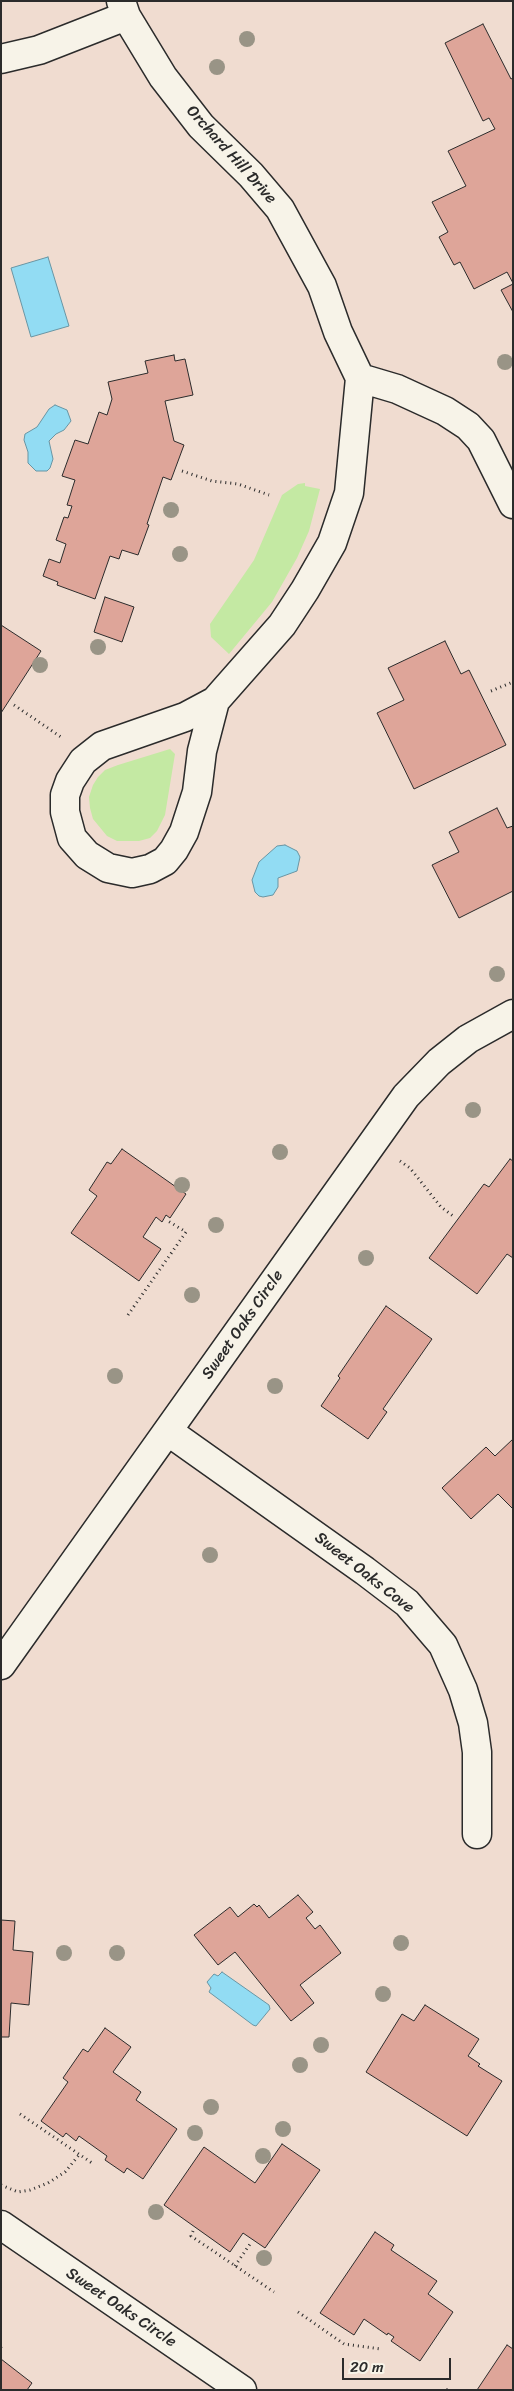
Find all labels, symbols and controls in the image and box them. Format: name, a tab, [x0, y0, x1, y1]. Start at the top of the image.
street label: Orchard Hill Drive	[182, 102, 280, 208]
street label: Sweet Oaks Circle	[198, 1267, 288, 1383]
street label: Sweet Oaks Cove	[310, 1528, 418, 1618]
street label: Sweet Oaks Circle	[62, 2264, 180, 2352]
scale bar	[344, 2348, 453, 2380]
text: 20 m	[350, 2354, 384, 2380]

